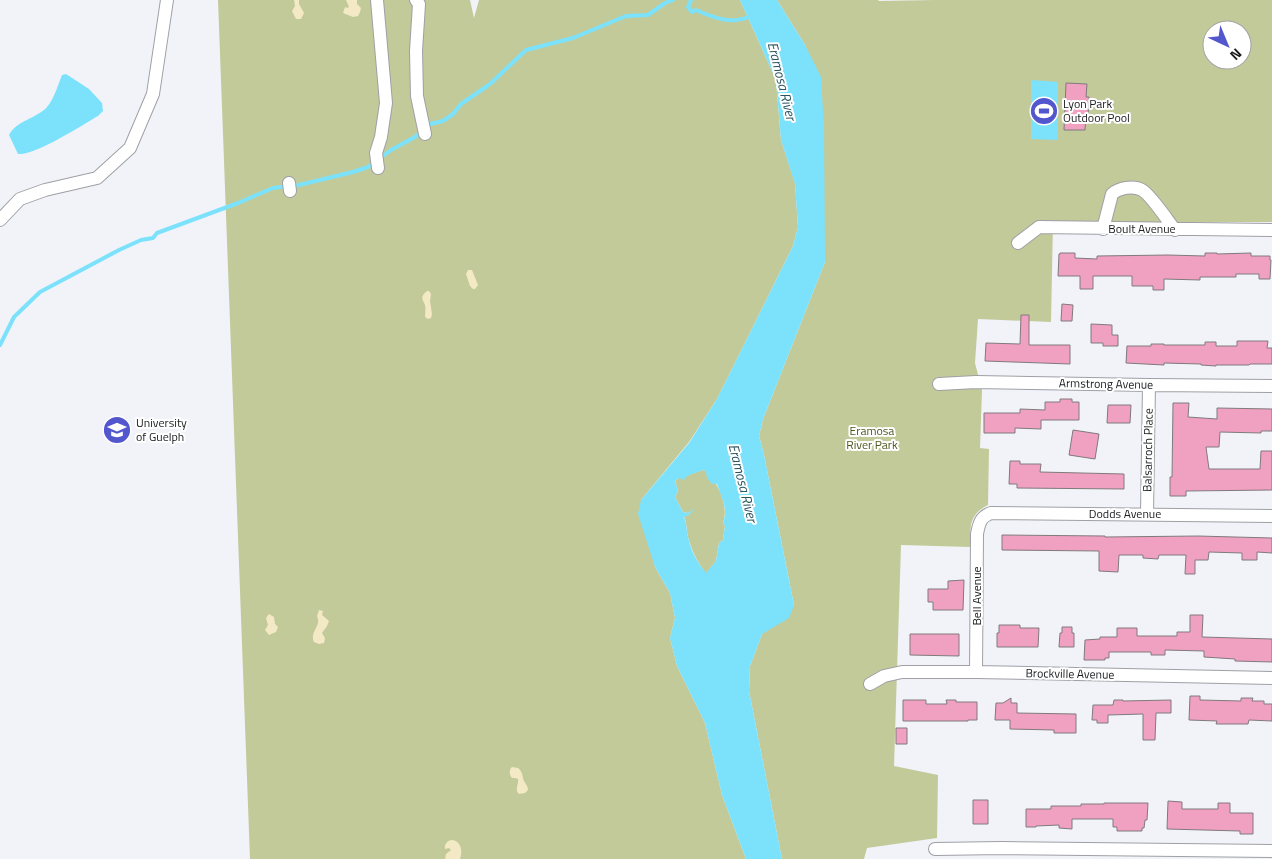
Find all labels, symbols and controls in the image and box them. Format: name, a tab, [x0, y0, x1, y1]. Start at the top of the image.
north arrow	[1202, 20, 1252, 70]
water label: Eramosa River	[763, 40, 803, 124]
text: N	[1226, 44, 1247, 66]
place label: Lyon Park Outdoor Pool	[1063, 94, 1130, 127]
sports icon: Lyon Park Outdoor Pool	[1029, 96, 1059, 126]
street label: Boult Avenue	[1108, 219, 1176, 238]
street label: Armstrong Avenue	[1059, 373, 1153, 394]
street label: Balsarroch Place	[1137, 408, 1158, 492]
place label: University of Guelph	[136, 413, 187, 446]
school or university icon: University of Guelph	[102, 415, 132, 445]
park label: Eramosa River Park	[846, 421, 898, 454]
water label: Eramosa River	[724, 442, 764, 526]
street label: Dodds Avenue	[1089, 504, 1161, 523]
street label: Bell Avenue	[967, 566, 986, 626]
street label: Brockville Avenue	[1025, 663, 1115, 684]

